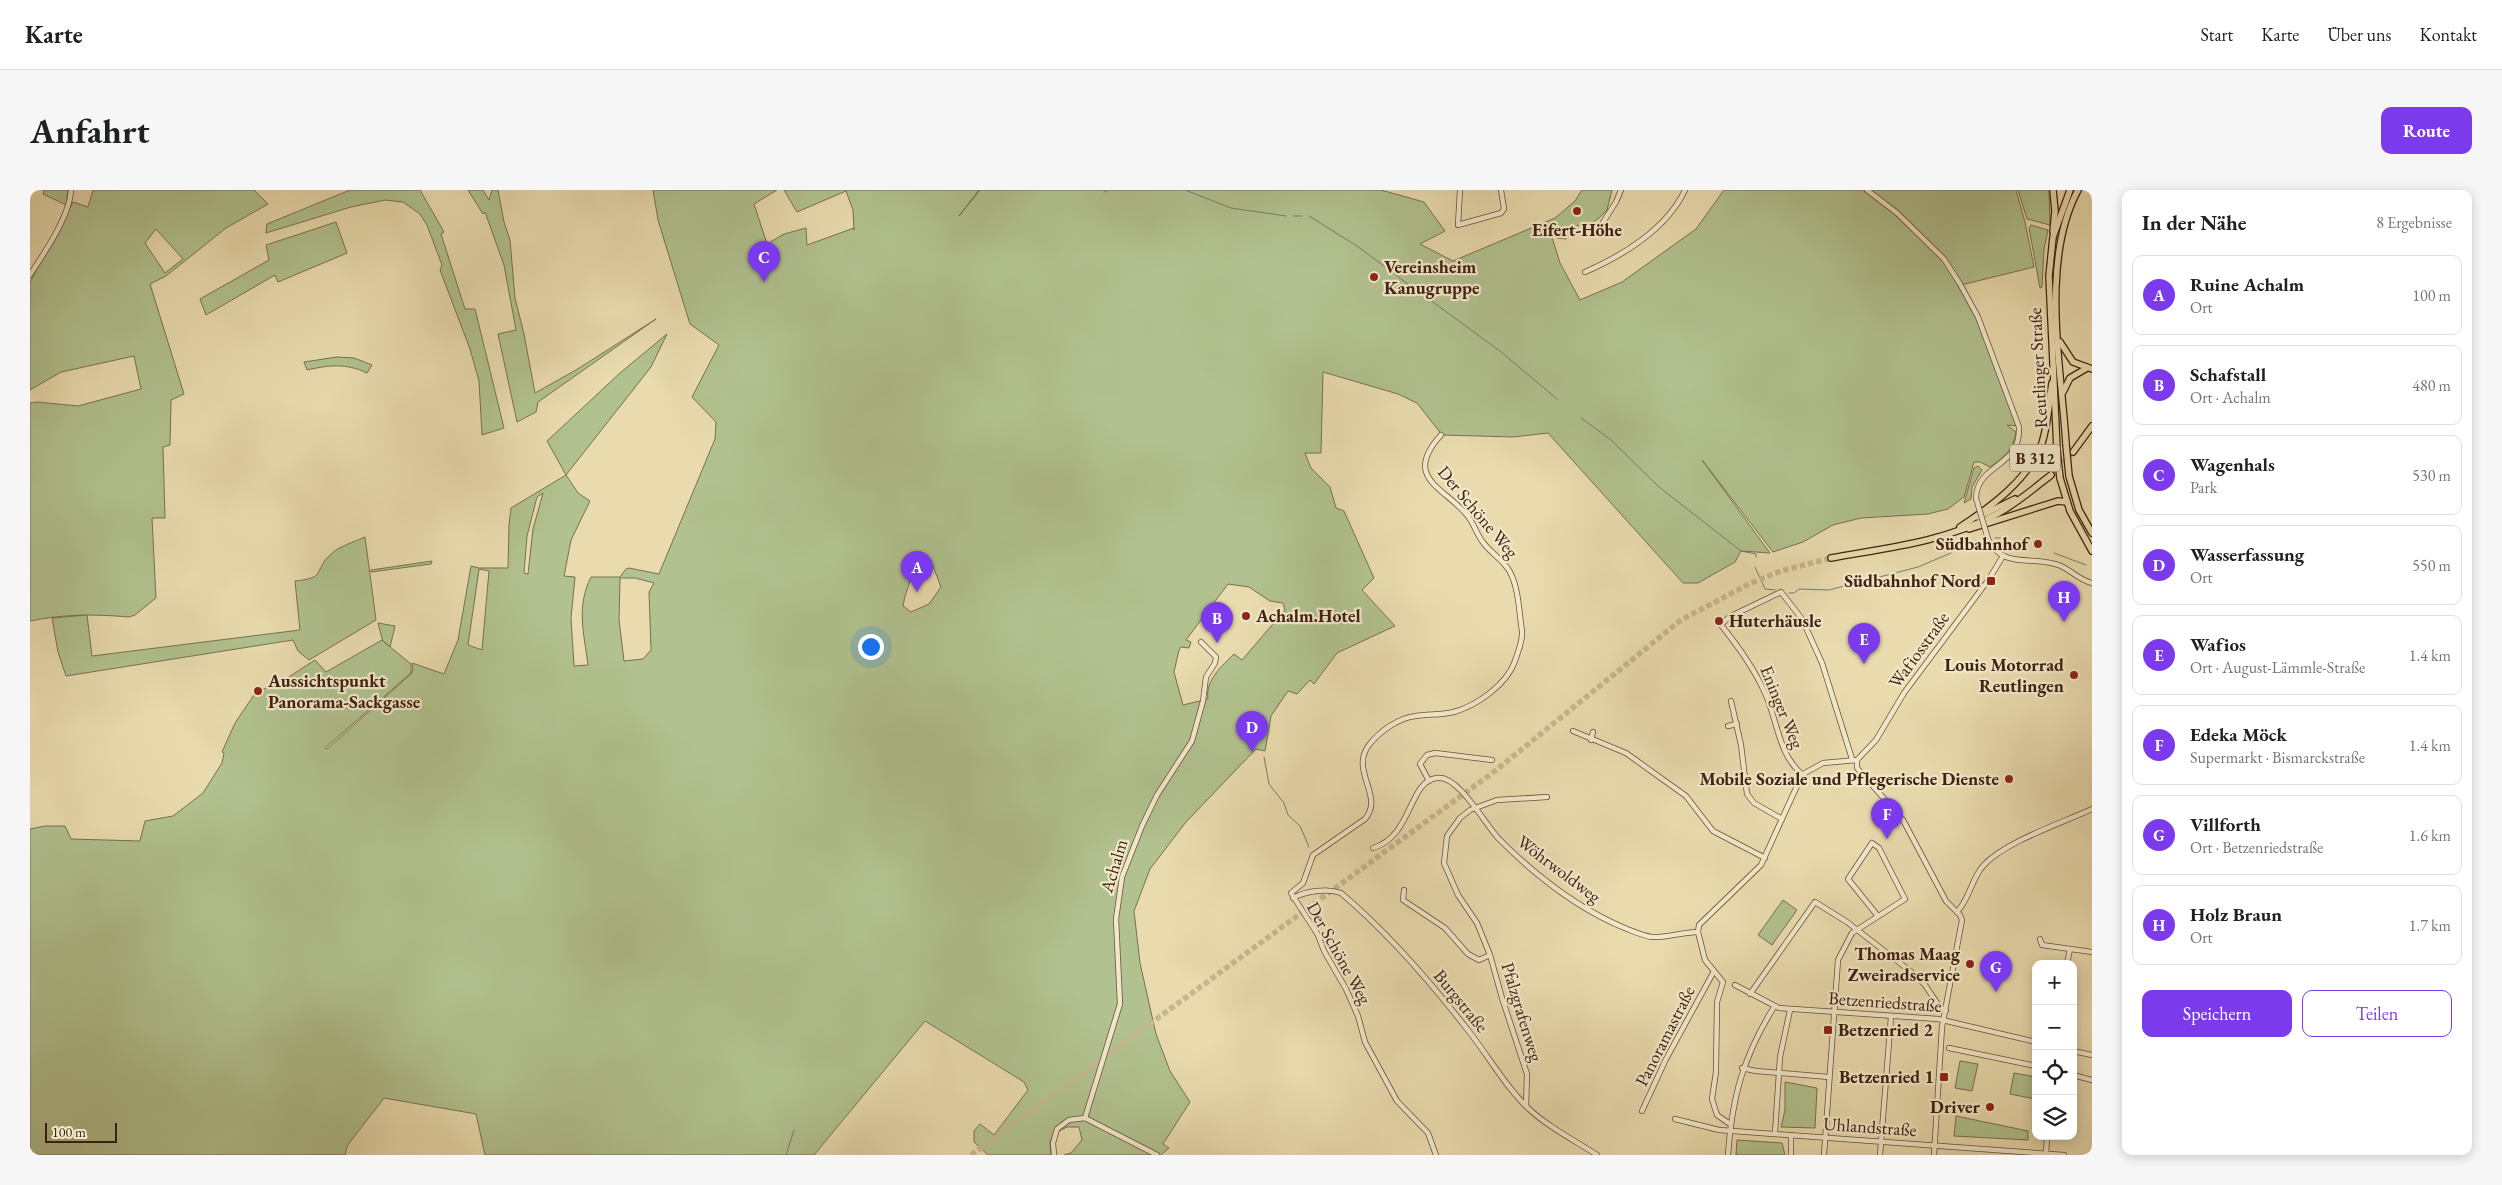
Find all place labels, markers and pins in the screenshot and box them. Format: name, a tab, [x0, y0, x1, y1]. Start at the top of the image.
marker: Eifert-Höhe	[1571, 205, 1583, 217]
place label: Eifert-Höhe	[1532, 218, 1622, 241]
pin: C	[748, 241, 780, 282]
place label: Vereinsheim Kanugruppe	[1384, 255, 1480, 299]
marker: Vereinsheim Kanugruppe	[1368, 271, 1380, 283]
place label: Südbahnhof	[1936, 532, 2031, 555]
marker: Südbahnhof	[2032, 538, 2044, 550]
pin: A	[901, 551, 933, 592]
place label: Südbahnhof Nord	[1844, 569, 1981, 592]
marker: Südbahnhof Nord	[1985, 575, 1997, 587]
pin: H	[2048, 581, 2080, 622]
pin: B	[1201, 602, 1233, 643]
place label: Achalm.Hotel	[1255, 604, 1361, 627]
place label: Huterhäusle	[1729, 609, 1822, 632]
marker: Achalm.Hotel	[1240, 610, 1252, 622]
marker: Huterhäusle	[1713, 615, 1725, 627]
pin: E	[1848, 623, 1880, 664]
place label: Louis Motorrad Reutlingen	[1945, 653, 2064, 697]
place label: Aussichtspunkt Panorama-Sackgasse	[267, 669, 421, 713]
marker: Louis Motorrad Reutlingen	[2068, 669, 2080, 681]
marker: Aussichtspunkt Panorama-Sackgasse	[252, 685, 264, 697]
pin: D	[1236, 711, 1268, 752]
place label: Mobile Soziale und Pflegerische Dienste	[1700, 767, 1999, 790]
marker: Mobile Soziale und Pflegerische Dienste	[2003, 773, 2015, 785]
pin: F	[1871, 798, 1903, 839]
place label: Thomas Maag Zweiradservice	[1848, 942, 1961, 986]
pin: G	[1980, 951, 2012, 992]
marker: Thomas Maag Zweiradservice	[1964, 958, 1976, 970]
place label: Betzenried 2	[1838, 1018, 1934, 1041]
marker: Betzenried 2	[1822, 1024, 1834, 1036]
place label: Betzenried 1	[1839, 1065, 1934, 1088]
marker: Betzenried 1	[1938, 1071, 1950, 1083]
place label: Driver	[1930, 1095, 1981, 1118]
marker: Driver	[1984, 1101, 1996, 1113]

